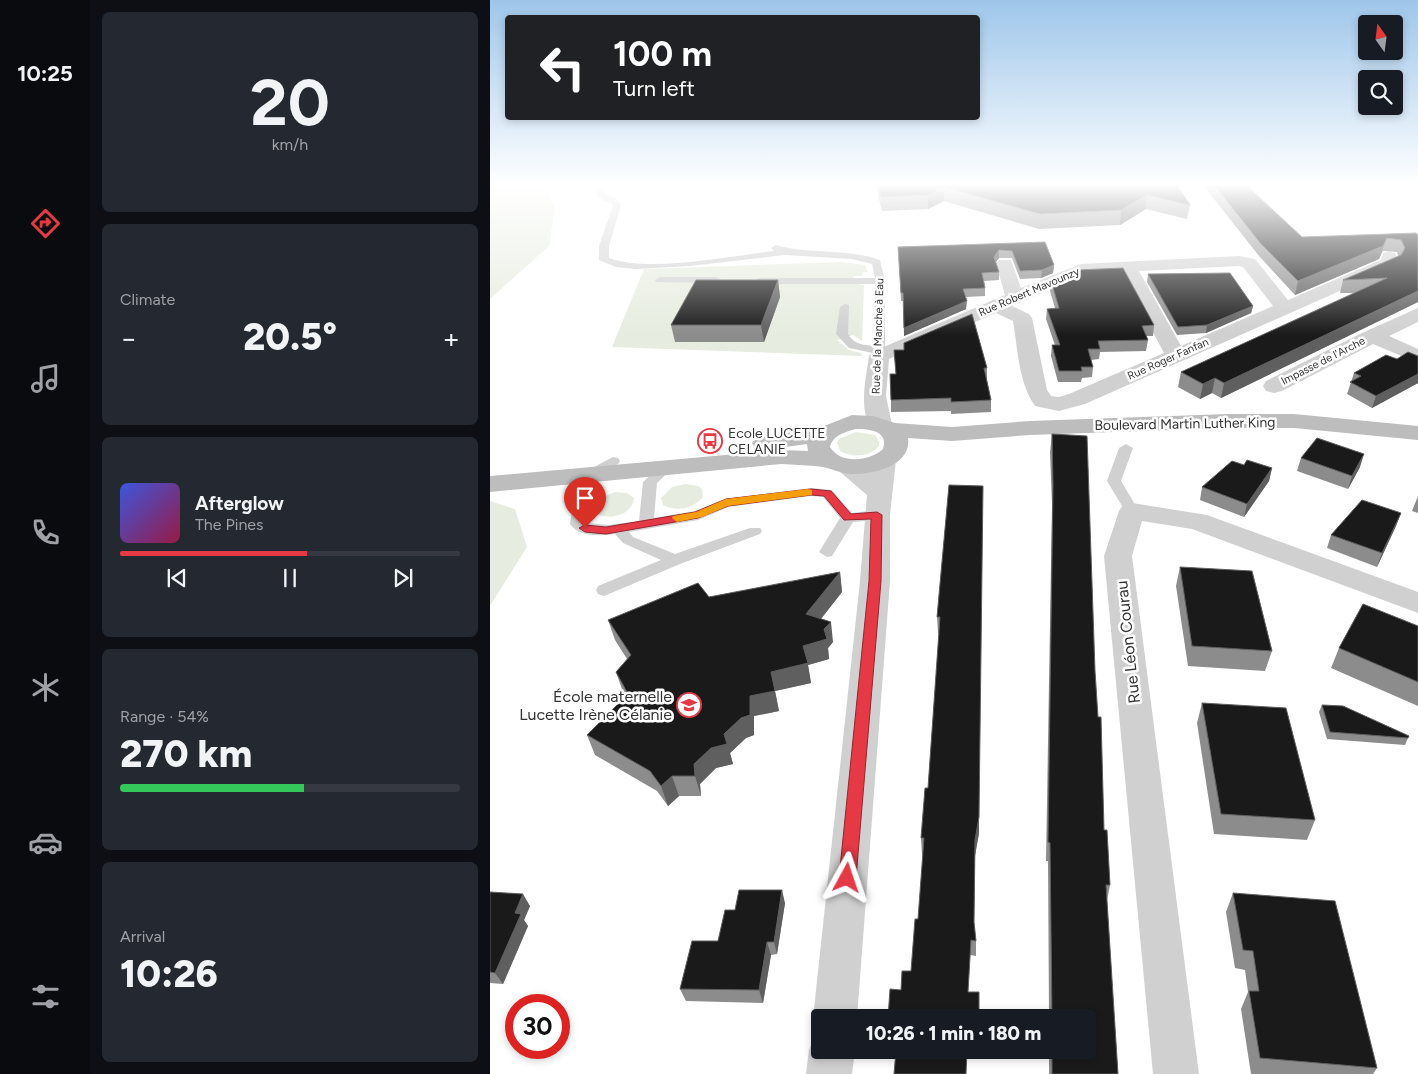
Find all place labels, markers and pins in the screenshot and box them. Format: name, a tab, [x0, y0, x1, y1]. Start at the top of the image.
place label: Ecole LUCETTE CELANIE	[728, 425, 825, 458]
bus stop icon: Ecole LUCETTE CELANIE	[697, 428, 723, 454]
pin	[564, 477, 606, 528]
place label: École maternelle Lucette Irène Célanie	[519, 687, 672, 724]
school or university icon: École maternelle Lucette Irène Célanie	[676, 692, 702, 718]

